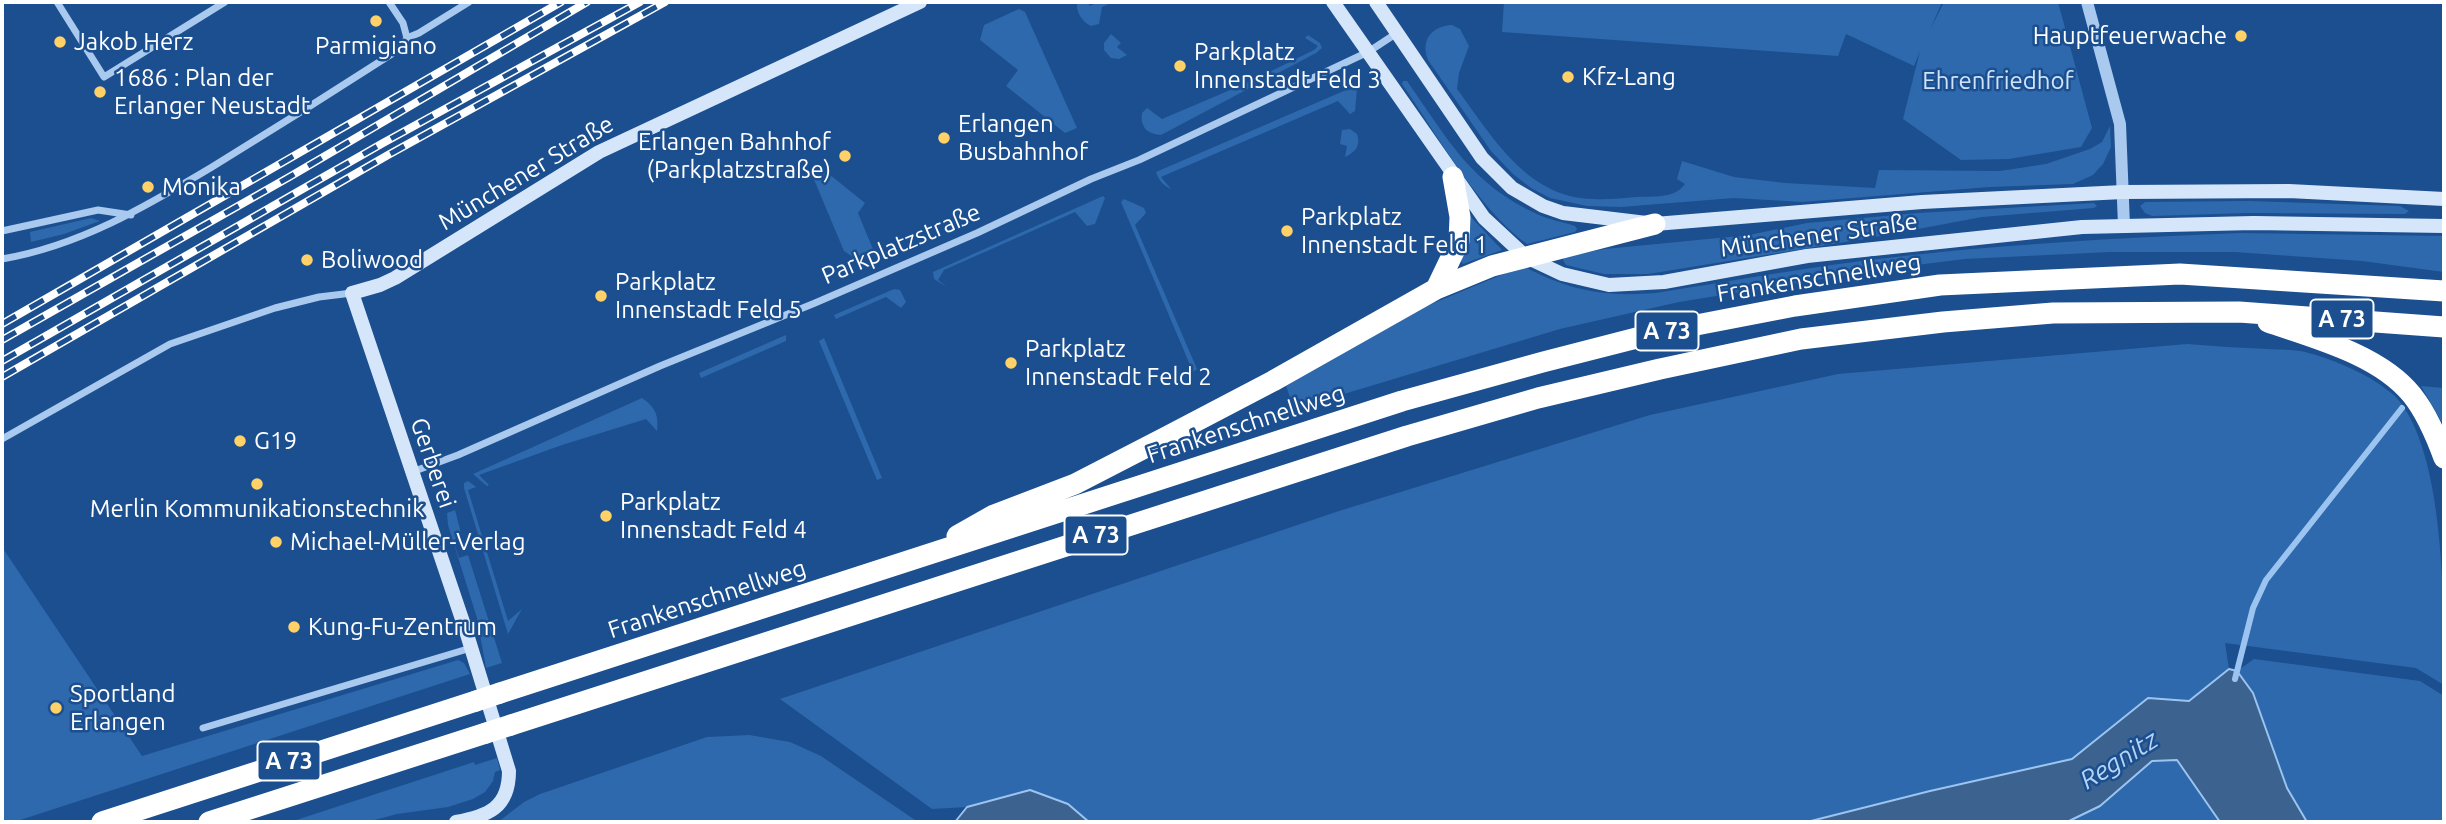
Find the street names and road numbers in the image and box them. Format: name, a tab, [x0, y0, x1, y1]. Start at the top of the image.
street label: Münchener Straße	[433, 109, 619, 237]
street label: Parkplatzstraße	[817, 198, 985, 290]
street label: Münchener Straße	[1718, 207, 1920, 263]
street label: Frankenschnellweg	[1715, 248, 1923, 308]
road number: A 73	[2310, 300, 2374, 338]
road number: A 73	[1636, 312, 1698, 350]
street label: Frankenschnellweg	[1143, 378, 1349, 470]
street label: Gerberei	[404, 414, 462, 512]
road number: A 73	[1064, 516, 1128, 554]
street label: Frankenschnellweg	[604, 553, 810, 645]
road number: A 73	[258, 741, 320, 780]

